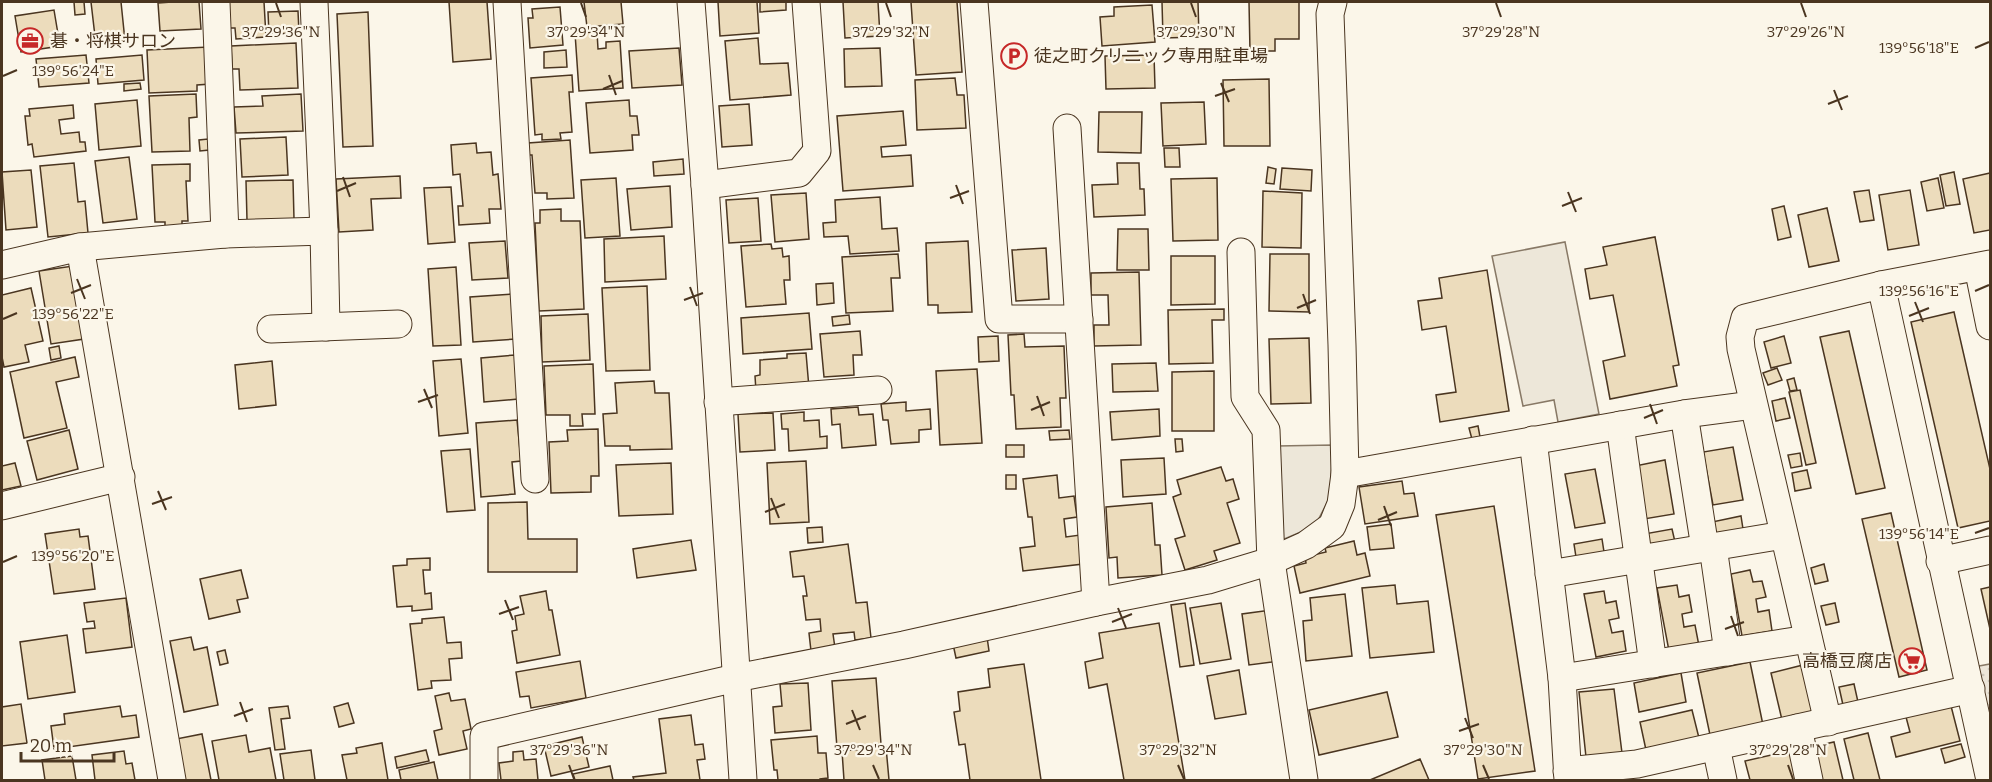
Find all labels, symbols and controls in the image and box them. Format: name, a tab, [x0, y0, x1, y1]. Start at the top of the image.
text: 37°29'36"N	[242, 23, 320, 41]
text: 37°29'34"N	[547, 23, 625, 41]
text: 37°29'32"N	[852, 23, 930, 41]
text: 37°29'30"N	[1156, 23, 1236, 41]
text: 37°29'28"N	[1462, 23, 1540, 41]
text: 37°29'26"N	[1767, 23, 1845, 41]
office icon: 碁・将棋サロン	[15, 26, 45, 56]
place label: 碁・将棋サロン	[50, 30, 176, 52]
text: 139°56'18"E	[1879, 39, 1959, 57]
parking icon: 徒之町クリニック専用駐車場	[999, 41, 1029, 71]
place label: 徒之町クリニック専用駐車場	[1034, 45, 1268, 67]
text: 139°56'24"E	[32, 62, 114, 80]
text: 139°56'16"E	[1879, 282, 1959, 300]
text: 139°56'22"E	[32, 305, 114, 323]
text: 139°56'14"E	[1879, 525, 1959, 543]
text: 139°56'20"E	[31, 547, 115, 565]
supermarket icon: 高橋豆腐店	[1897, 646, 1927, 676]
place label: 高橋豆腐店	[1802, 650, 1892, 672]
scale bar	[21, 725, 114, 763]
text: 20 m	[30, 735, 72, 757]
text: 37°29'36"N	[530, 741, 608, 759]
text: 37°29'34"N	[834, 741, 912, 759]
text: 37°29'32"N	[1139, 741, 1217, 759]
text: 37°29'30"N	[1443, 741, 1523, 759]
text: 37°29'28"N	[1749, 741, 1827, 759]

